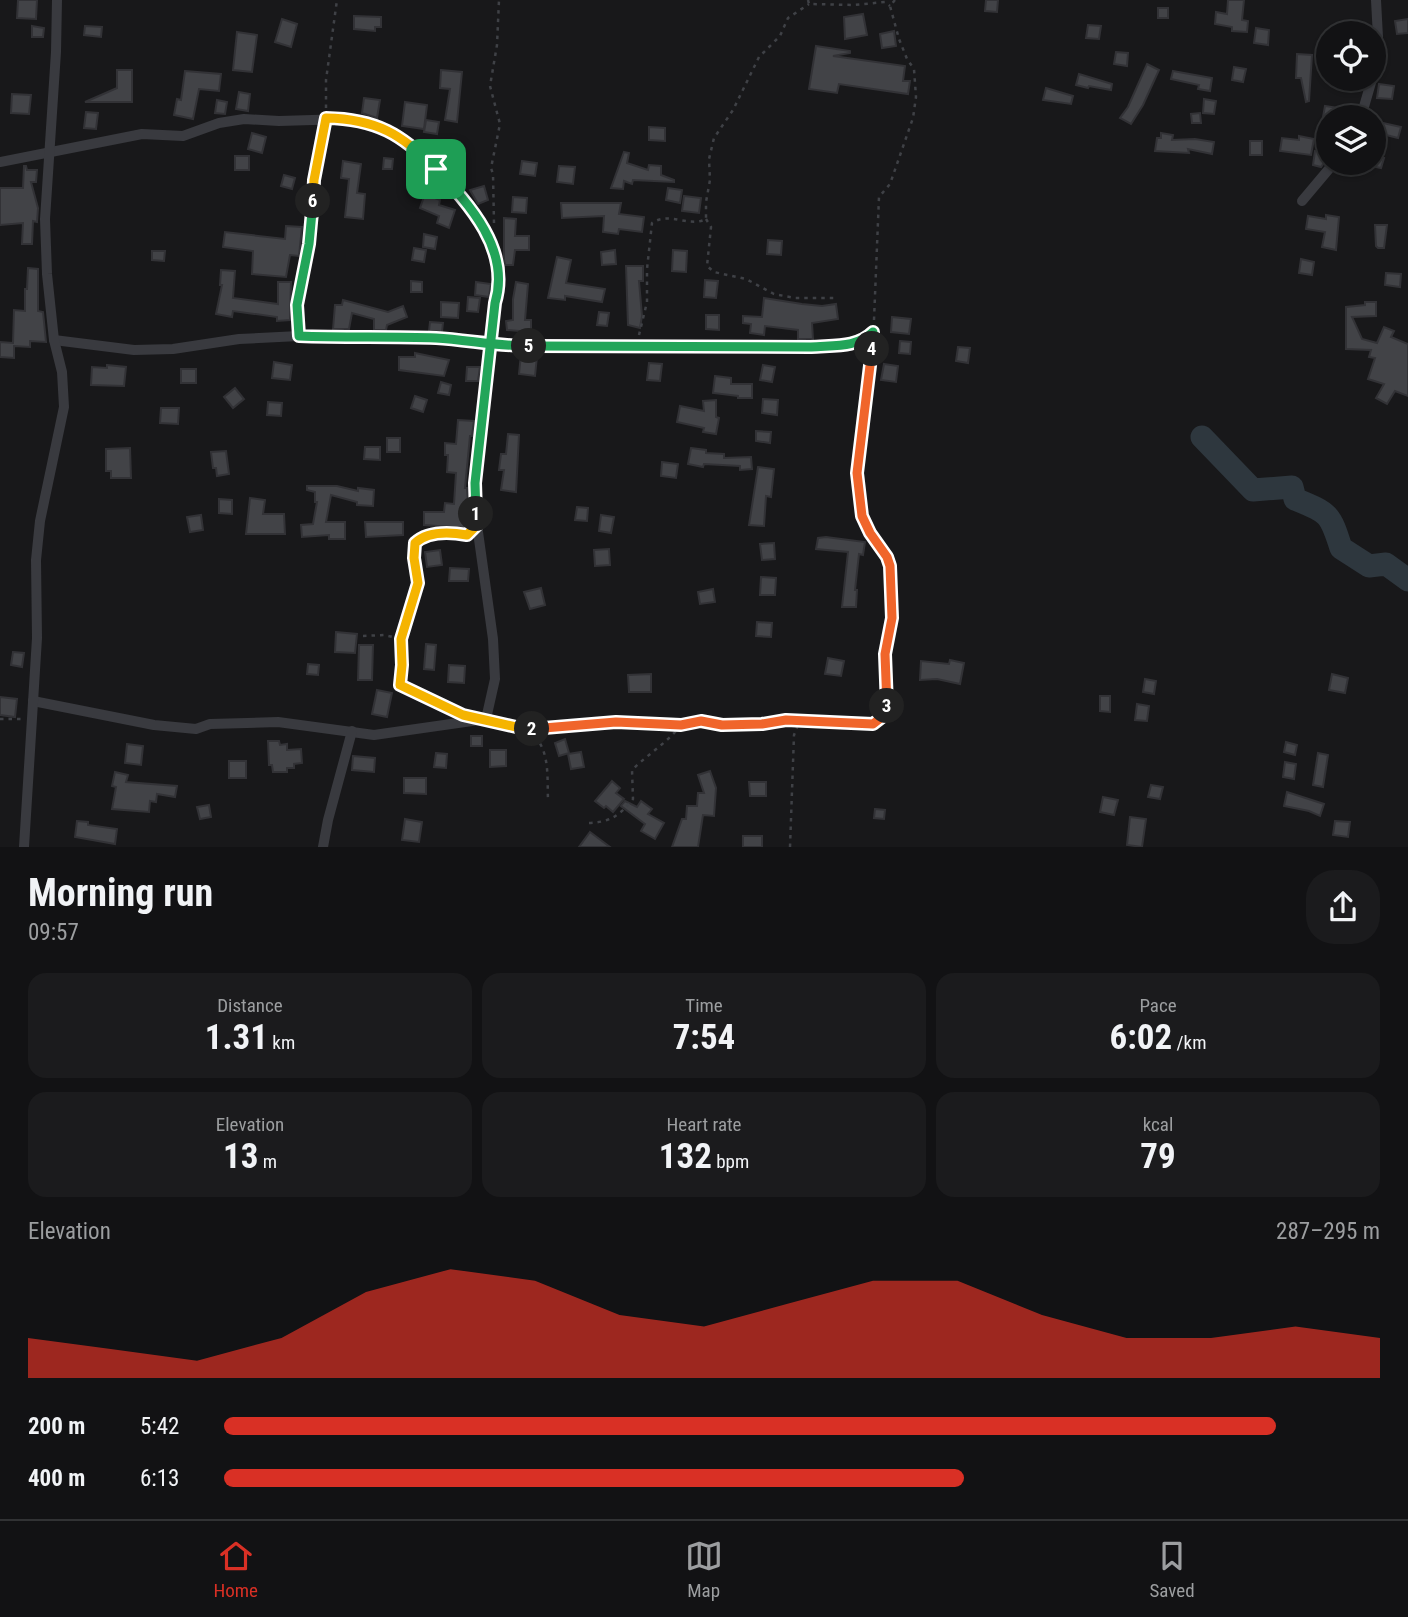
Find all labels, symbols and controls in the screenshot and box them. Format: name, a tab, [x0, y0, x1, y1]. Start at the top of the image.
map controls	[1316, 21, 1386, 175]
button: locate	[1316, 21, 1386, 91]
button: layers	[1316, 105, 1386, 175]
pin	[406, 139, 466, 199]
icon: arrive	[417, 150, 455, 188]
pin: 6	[296, 184, 330, 218]
text: 6	[308, 189, 317, 212]
pin: 5	[512, 328, 546, 364]
pin: 4	[854, 332, 890, 366]
text: 5	[524, 334, 533, 357]
text: 4	[867, 337, 876, 360]
pin: 1	[458, 496, 494, 532]
text: 1	[471, 502, 480, 525]
pin: 3	[870, 688, 904, 724]
text: 3	[882, 694, 891, 717]
pin: 2	[514, 712, 550, 746]
text: 2	[527, 717, 536, 740]
button: share	[1306, 870, 1380, 944]
text: Morning run	[28, 871, 213, 915]
text: 09:57	[28, 919, 79, 946]
text: Distance	[217, 994, 283, 1017]
text: Time	[685, 994, 723, 1017]
text: Pace	[1139, 994, 1177, 1017]
text: 1.31	[205, 1017, 268, 1058]
text: 7:54	[673, 1017, 735, 1058]
text: 6:02	[1110, 1017, 1172, 1058]
text: km	[268, 1031, 295, 1054]
text: /km	[1172, 1031, 1206, 1054]
text: Elevation	[216, 1113, 284, 1136]
text: Heart rate	[666, 1113, 742, 1136]
text: kcal	[1143, 1113, 1173, 1136]
text: 13	[223, 1136, 258, 1177]
text: 132	[659, 1136, 712, 1177]
text: 79	[1140, 1136, 1176, 1177]
text: m	[258, 1150, 277, 1173]
text: bpm	[712, 1150, 749, 1173]
text: Elevation	[28, 1218, 111, 1245]
text: 287–295 m	[1276, 1218, 1380, 1245]
text: 200 m	[28, 1413, 85, 1440]
text: 5:42	[140, 1413, 179, 1440]
text: 400 m	[28, 1465, 85, 1492]
text: 6:13	[140, 1465, 179, 1492]
tab: Home	[213, 1537, 258, 1602]
tab: Map	[685, 1537, 723, 1602]
tab: Saved	[1149, 1537, 1195, 1602]

